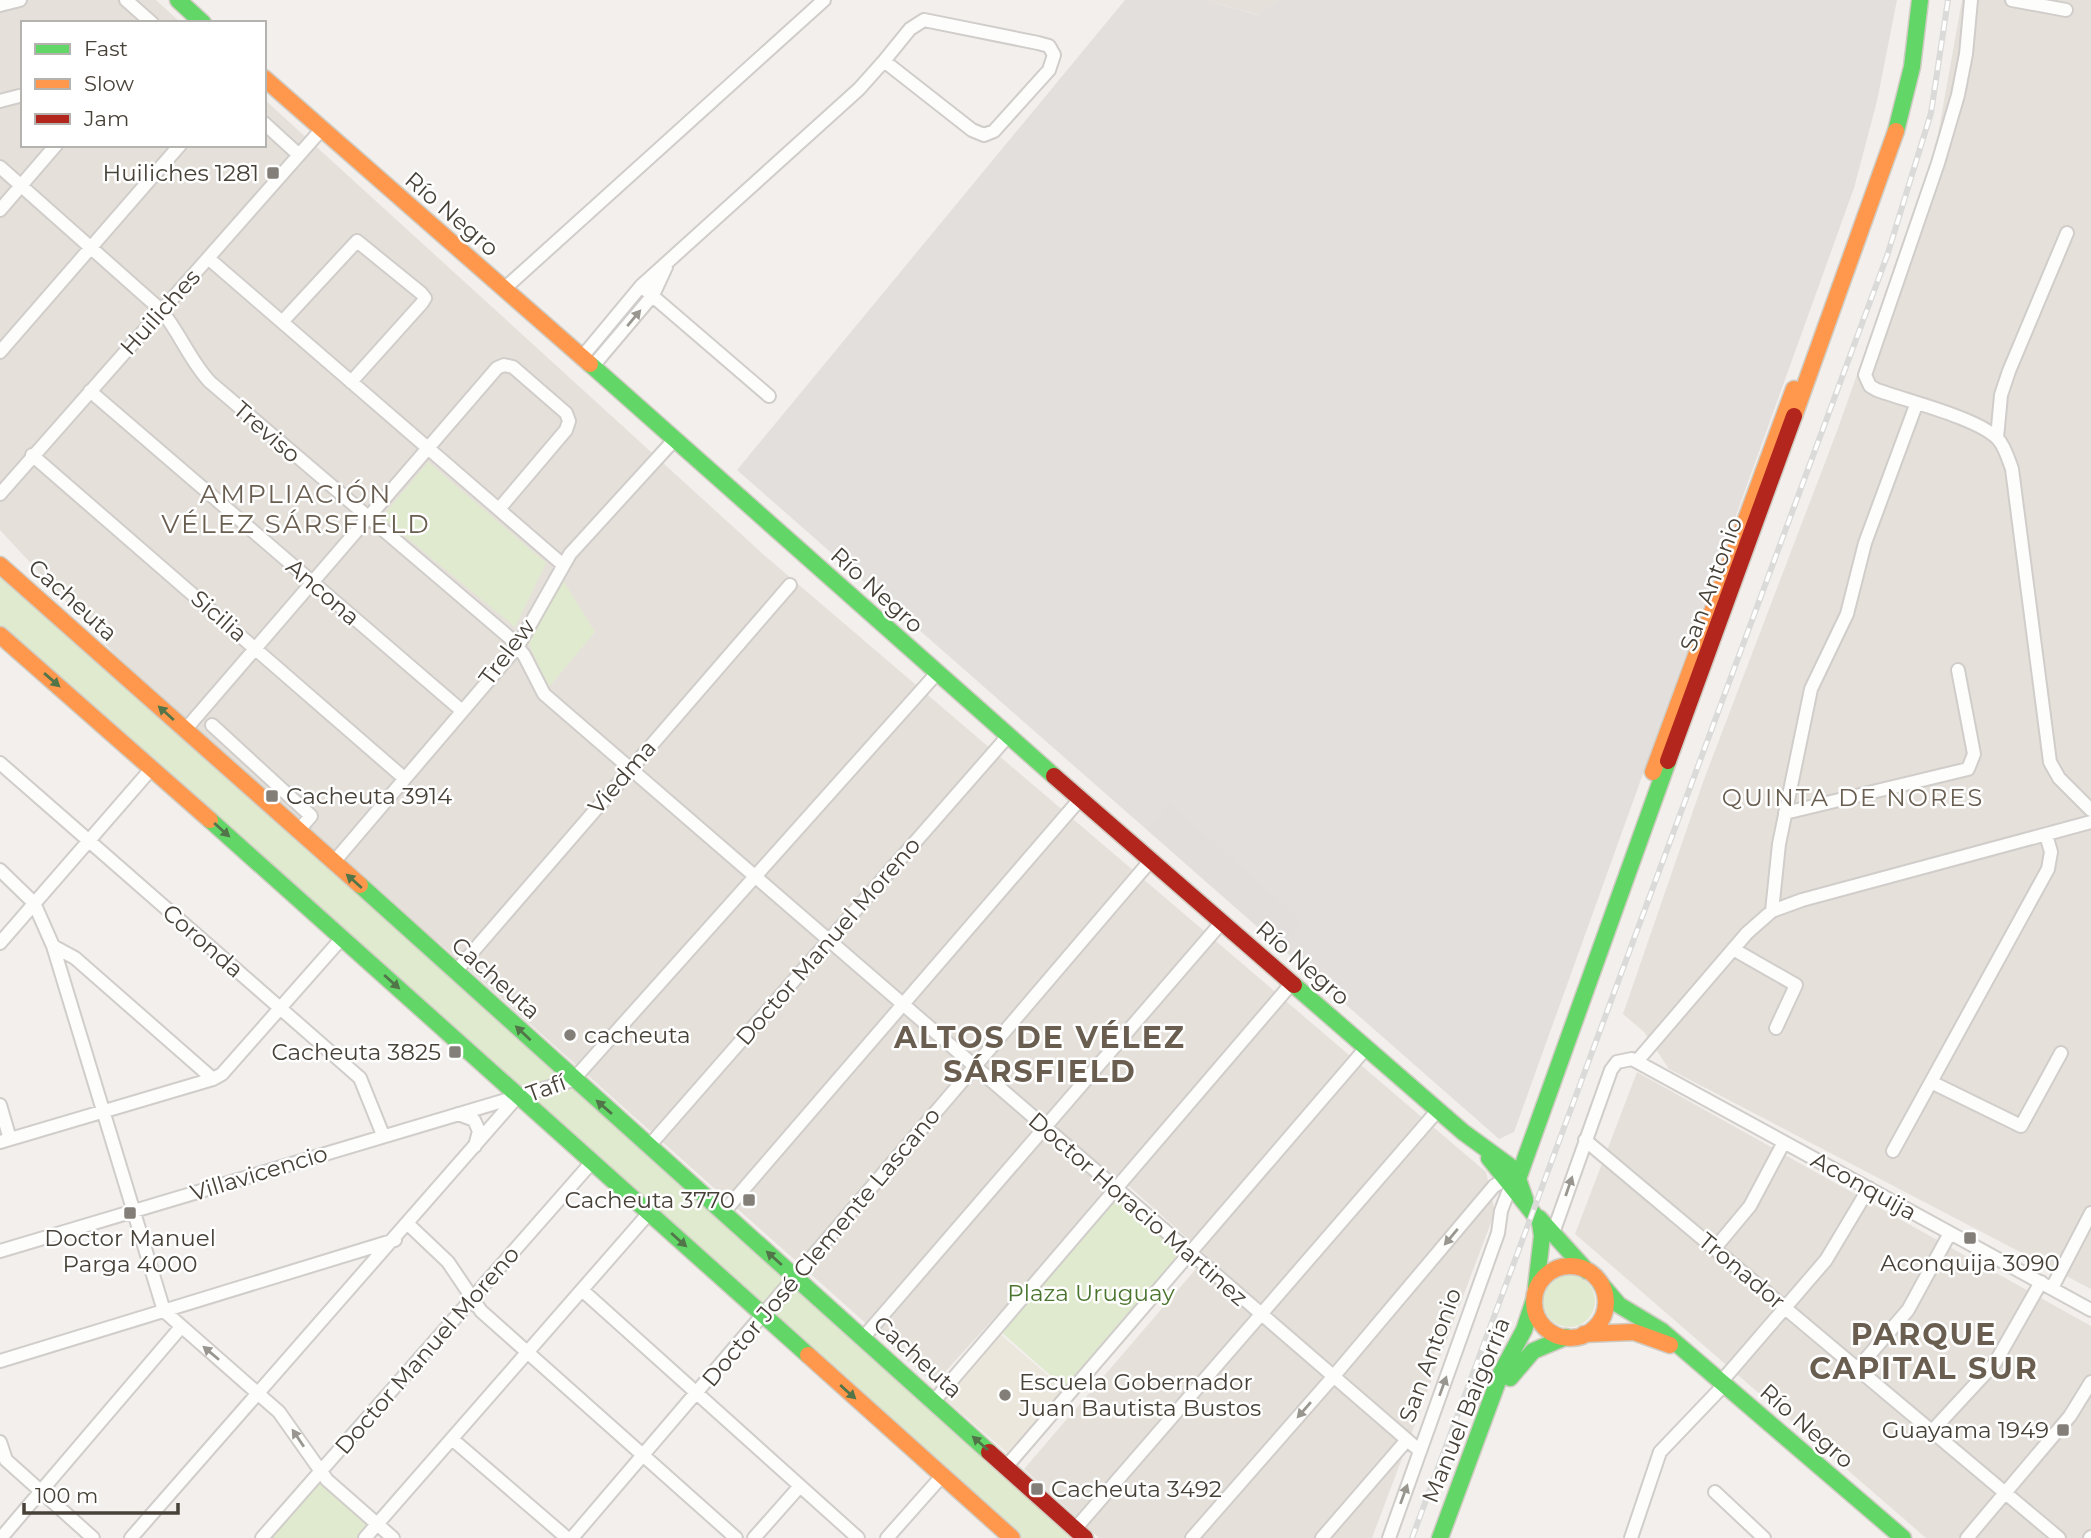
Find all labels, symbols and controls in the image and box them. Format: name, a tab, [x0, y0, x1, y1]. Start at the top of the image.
legend	[21, 21, 266, 147]
text: Fast	[84, 36, 128, 61]
text: Slow	[84, 71, 134, 96]
text: Jam	[83, 106, 129, 131]
place label: Huiliches 1281	[102, 159, 259, 187]
marker: Huiliches 1281	[265, 165, 281, 181]
street label: Río Negro	[399, 166, 505, 262]
street label: Huiliches	[114, 263, 206, 361]
one-way arrow	[626, 309, 641, 326]
street label: Treviso	[228, 395, 306, 469]
district label: AMPLIACIÓN VÉLEZ SÁRSFIELD	[161, 478, 431, 540]
street label: San Antonio	[1674, 513, 1748, 655]
street label: Río Negro	[825, 541, 929, 639]
street label: Ancona	[280, 552, 366, 632]
street label: Cacheuta	[23, 553, 123, 647]
street label: Sicilia	[185, 584, 253, 648]
street label: Trelew	[473, 613, 541, 691]
one-way arrow	[43, 672, 60, 687]
one-way arrow	[157, 705, 175, 721]
street label: Viedma	[582, 734, 662, 820]
place label: Cacheuta 3914	[286, 782, 452, 810]
district label: QUINTA DE NORES	[1722, 783, 1984, 812]
marker: Cacheuta 3914	[264, 788, 280, 804]
one-way arrow	[213, 822, 231, 838]
street label: Doctor Manuel Moreno	[730, 831, 926, 1051]
one-way arrow	[345, 873, 363, 889]
street label: Coronda	[157, 898, 249, 984]
street label: Río Negro	[1250, 915, 1356, 1011]
street label: Cacheuta	[446, 931, 546, 1025]
one-way arrow	[383, 974, 400, 989]
district label: ALTOS DE VÉLEZ SÁRSFIELD	[893, 1019, 1186, 1090]
place label: cacheuta	[584, 1021, 691, 1049]
one-way arrow	[514, 1025, 532, 1041]
marker: cacheuta	[562, 1027, 578, 1043]
place label: Cacheuta 3825	[271, 1038, 441, 1066]
marker: Cacheuta 3825	[447, 1044, 463, 1060]
street label: Tafí	[522, 1068, 570, 1108]
one-way arrow	[595, 1099, 613, 1115]
street label: Doctor José Clemente Lascano	[696, 1102, 946, 1392]
street label: Doctor Horacio Martinez	[1023, 1106, 1253, 1312]
street label: Villavicencio	[187, 1139, 331, 1207]
street label: Aconquija	[1806, 1146, 1922, 1226]
one-way arrow	[1564, 1176, 1575, 1197]
place label: Cacheuta 3770	[565, 1186, 735, 1214]
marker: Cacheuta 3770	[741, 1192, 757, 1208]
marker: Doctor Manuel Parga 4000	[122, 1205, 138, 1221]
place label: Doctor Manuel Parga 4000	[44, 1224, 216, 1278]
street label: Tronador	[1693, 1227, 1791, 1315]
one-way arrow	[1444, 1228, 1459, 1245]
marker: Aconquija 3090	[1962, 1230, 1978, 1246]
one-way arrow	[670, 1232, 688, 1248]
street label: Doctor Manuel Moreno	[329, 1240, 525, 1460]
place label: Aconquija 3090	[1880, 1249, 2060, 1277]
one-way arrow	[766, 1251, 783, 1267]
park label: Plaza Uruguay	[1007, 1279, 1175, 1307]
street label: San Antonio	[1393, 1284, 1467, 1426]
street label: Cacheuta	[868, 1310, 968, 1404]
street label: Manuel Baigorria	[1416, 1313, 1516, 1507]
district label: PARQUE CAPITAL SUR	[1809, 1316, 2039, 1387]
one-way arrow	[202, 1345, 220, 1361]
place label: Escuela Gobernador Juan Bautista Bustos	[1018, 1368, 1261, 1422]
one-way arrow	[1438, 1376, 1449, 1397]
street label: Río Negro	[1754, 1378, 1860, 1474]
one-way arrow	[839, 1384, 857, 1400]
marker: Escuela Gobernador Juan Bautista Bustos	[997, 1387, 1013, 1403]
one-way arrow	[1296, 1401, 1312, 1419]
place label: Guayama 1949	[1882, 1416, 2049, 1444]
marker: Guayama 1949	[2055, 1422, 2071, 1438]
one-way arrow	[292, 1429, 305, 1448]
one-way arrow	[971, 1435, 989, 1451]
scale bar	[24, 1472, 178, 1516]
place label: Cacheuta 3492	[1051, 1475, 1222, 1503]
marker: Cacheuta 3492	[1029, 1481, 1045, 1497]
text: 100 m	[35, 1483, 98, 1508]
one-way arrow	[1399, 1484, 1410, 1505]

